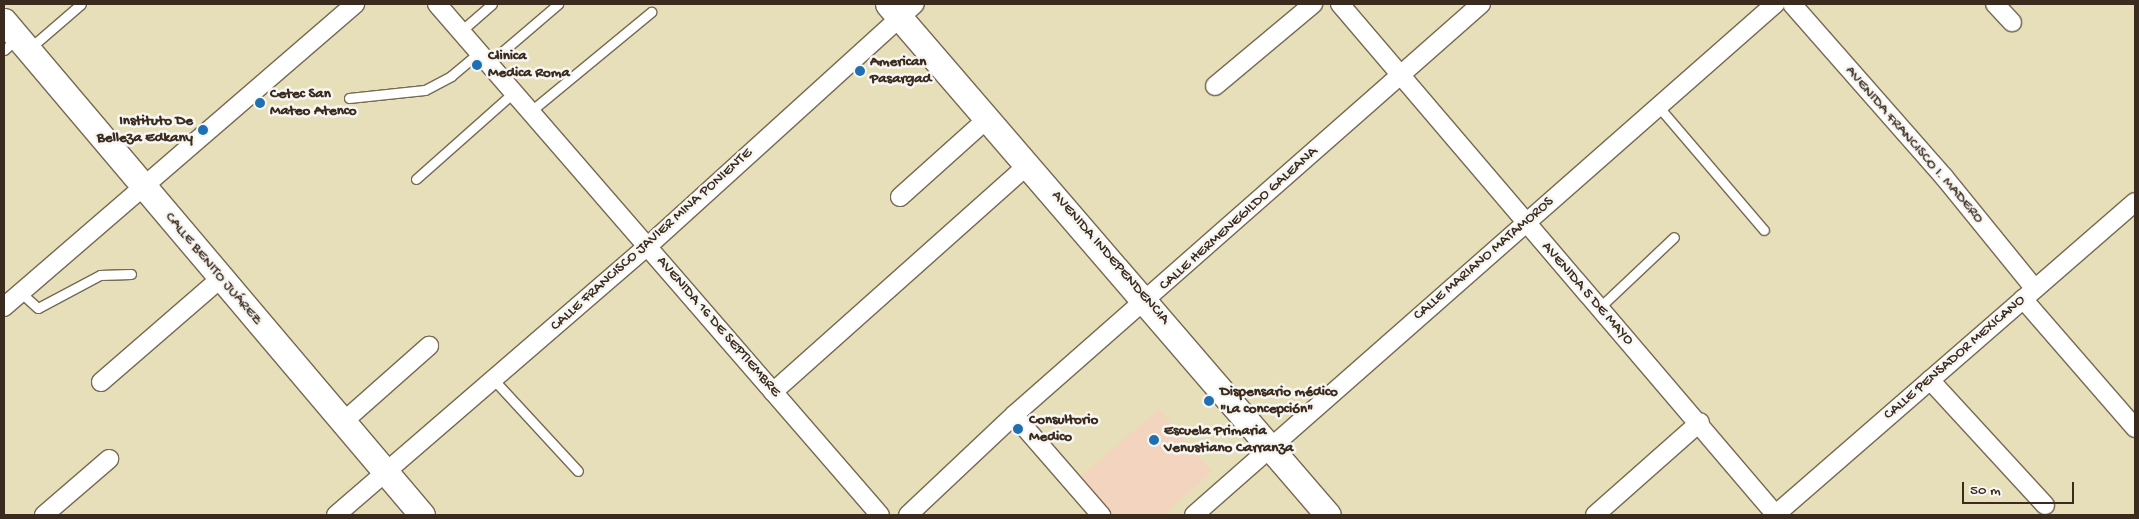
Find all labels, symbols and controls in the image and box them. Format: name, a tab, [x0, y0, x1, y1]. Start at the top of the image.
place label: Clinica Medica Roma	[488, 47, 570, 82]
place label: American Pasargad	[870, 53, 931, 88]
marker: Clinica Medica Roma	[470, 58, 484, 72]
street label: AVENIDA FRANCISCO I. MADERO	[1841, 63, 1987, 227]
marker: American Pasargad	[854, 65, 866, 77]
place label: Cetec San Mateo Atenco	[270, 85, 357, 120]
marker: Cetec San Mateo Atenco	[254, 97, 266, 109]
place label: Instituto De Belleza Edkany	[97, 112, 193, 147]
marker: Instituto De Belleza Edkany	[197, 124, 209, 136]
street label: CALLE HERMENEGILDO GALEANA	[1156, 143, 1322, 295]
street label: CALLE FRANCISCO JAVIER MINA PONIENTE	[547, 145, 757, 335]
street label: AVENIDA INDEPENDENCIA	[1047, 187, 1173, 329]
street label: CALLE MARIANO MATAMOROS	[1410, 193, 1558, 325]
street label: CALLE BENITO JUÁREZ	[160, 209, 266, 329]
street label: AVENIDA 5 DE MAYO	[1537, 238, 1637, 350]
street label: AVENIDA 16 DE SEPTIEMBRE	[652, 253, 784, 401]
street label: CALLE PENSADOR MEXICANO	[1881, 292, 2029, 424]
place label: Dispensario médico "La concepción"	[1220, 383, 1338, 418]
marker: Dispensario médico "La concepción"	[1202, 394, 1216, 408]
place label: Consultorio Medico	[1029, 411, 1098, 446]
marker: Consultorio Medico	[1011, 422, 1025, 436]
place label: Escuela Primaria Venustiano Carranza	[1164, 422, 1293, 457]
marker: Escuela Primaria Venustiano Carranza	[1148, 434, 1160, 446]
scale bar	[1964, 472, 2076, 504]
text: 50 m	[1970, 482, 2001, 500]

